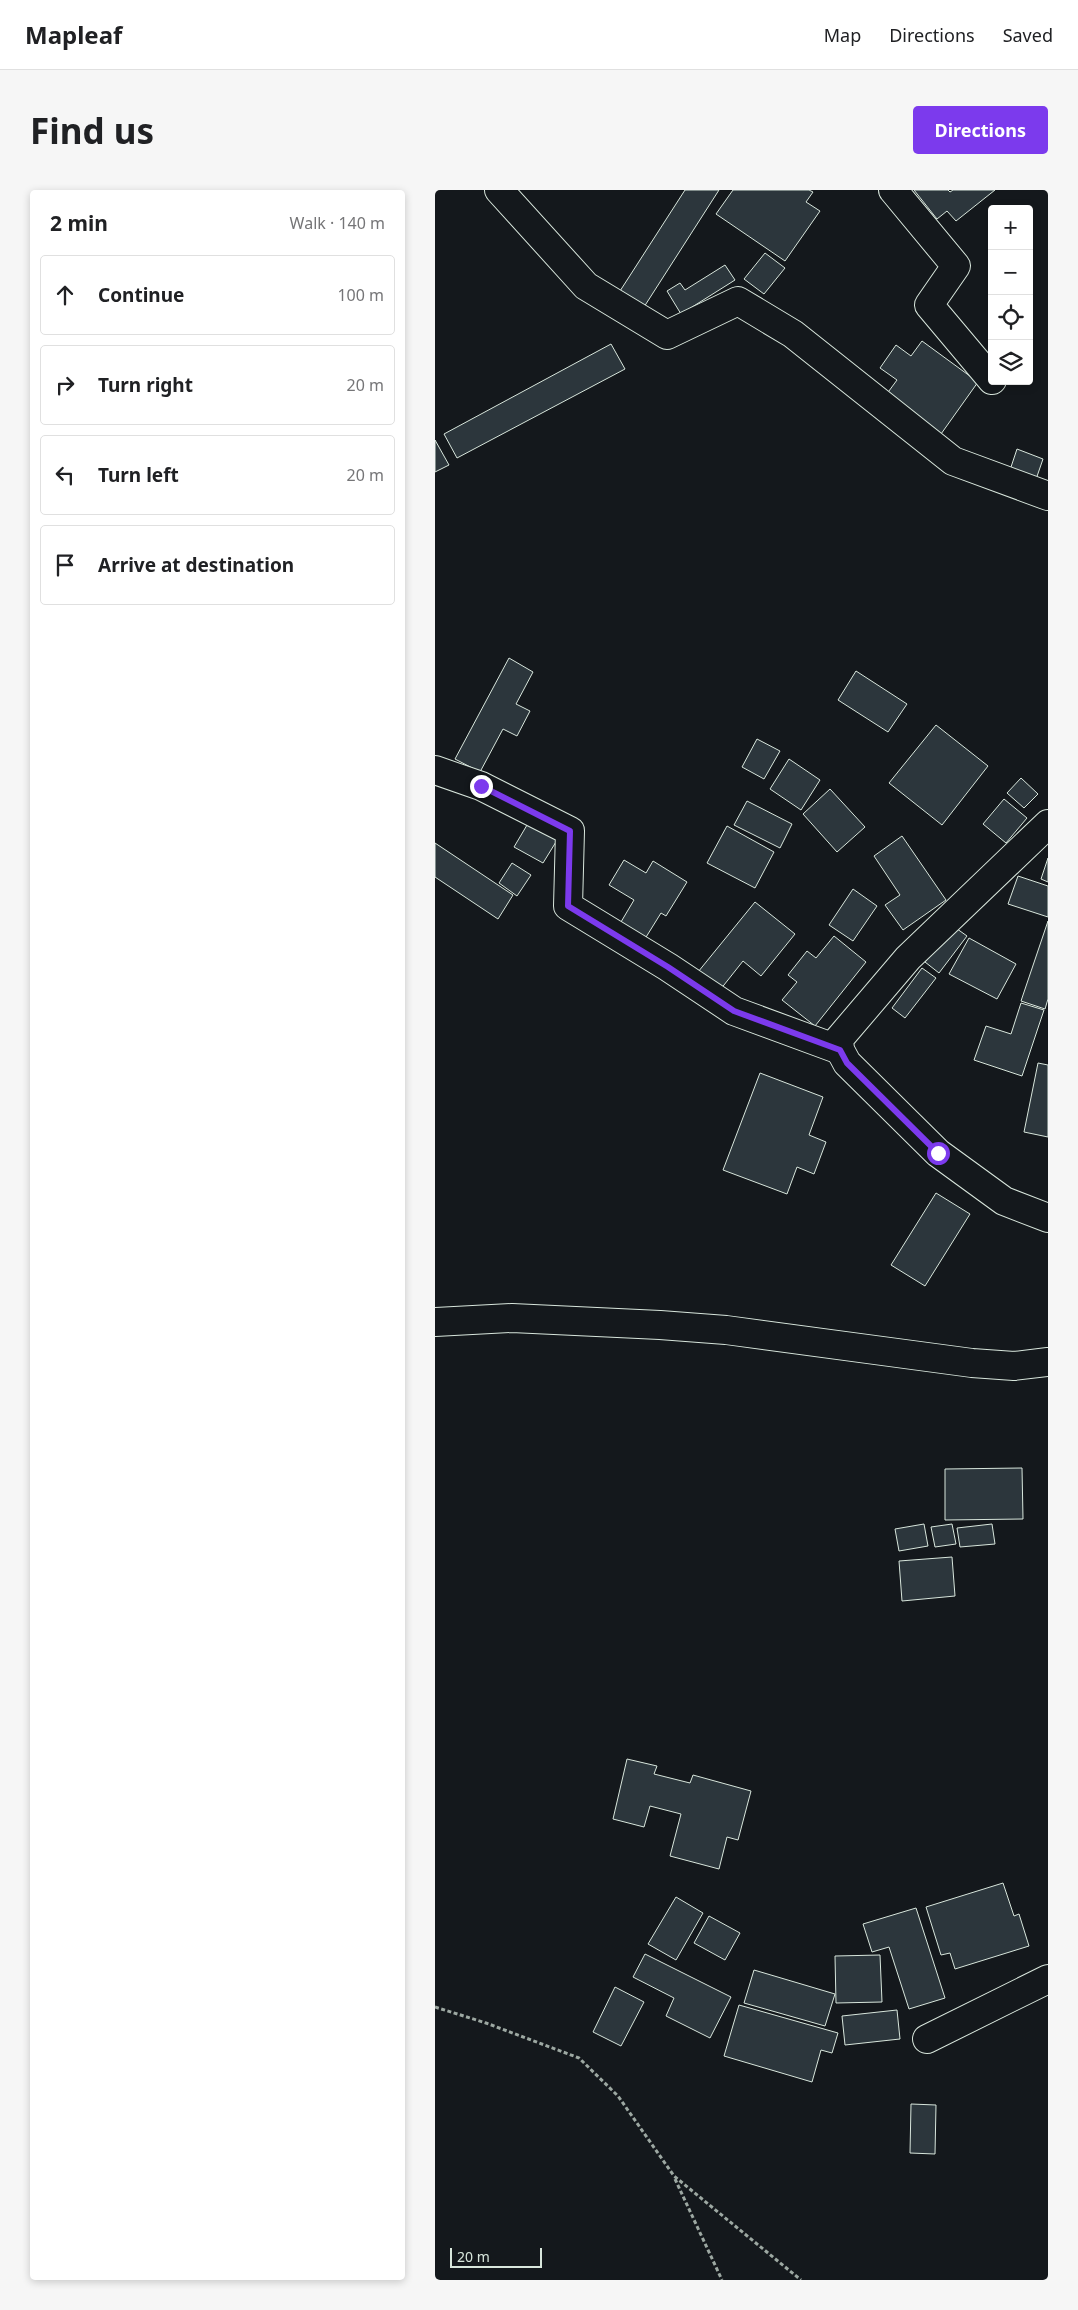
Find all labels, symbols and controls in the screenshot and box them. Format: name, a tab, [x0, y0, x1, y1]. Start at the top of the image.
text: Mapleaf	[25, 18, 122, 51]
text: Map	[824, 23, 861, 47]
text: Directions	[889, 23, 975, 47]
text: Saved	[1003, 23, 1053, 47]
button: Directions	[913, 106, 1048, 154]
text: Find us	[30, 107, 154, 154]
map controls	[988, 205, 1033, 385]
button: +	[988, 205, 1033, 250]
text: 2 min	[50, 209, 108, 237]
text: Walk · 140 m	[290, 212, 385, 234]
button: −	[988, 250, 1033, 295]
icon: ahead	[51, 281, 79, 309]
text: Continue	[98, 282, 184, 308]
text: 100 m	[337, 284, 384, 306]
button: locate	[988, 295, 1033, 340]
button: layers	[988, 340, 1033, 385]
icon: right	[51, 371, 79, 399]
text: Turn right	[98, 372, 193, 398]
text: 20 m	[347, 374, 384, 396]
icon: left	[51, 461, 79, 489]
text: Turn left	[98, 462, 179, 488]
text: 20 m	[347, 464, 384, 486]
icon: arrive	[51, 551, 79, 579]
text: Arrive at destination	[98, 552, 294, 578]
route end	[470, 775, 493, 798]
route start	[927, 1142, 950, 1165]
scale bar	[450, 2245, 543, 2268]
text: 20 m	[457, 2247, 490, 2266]

